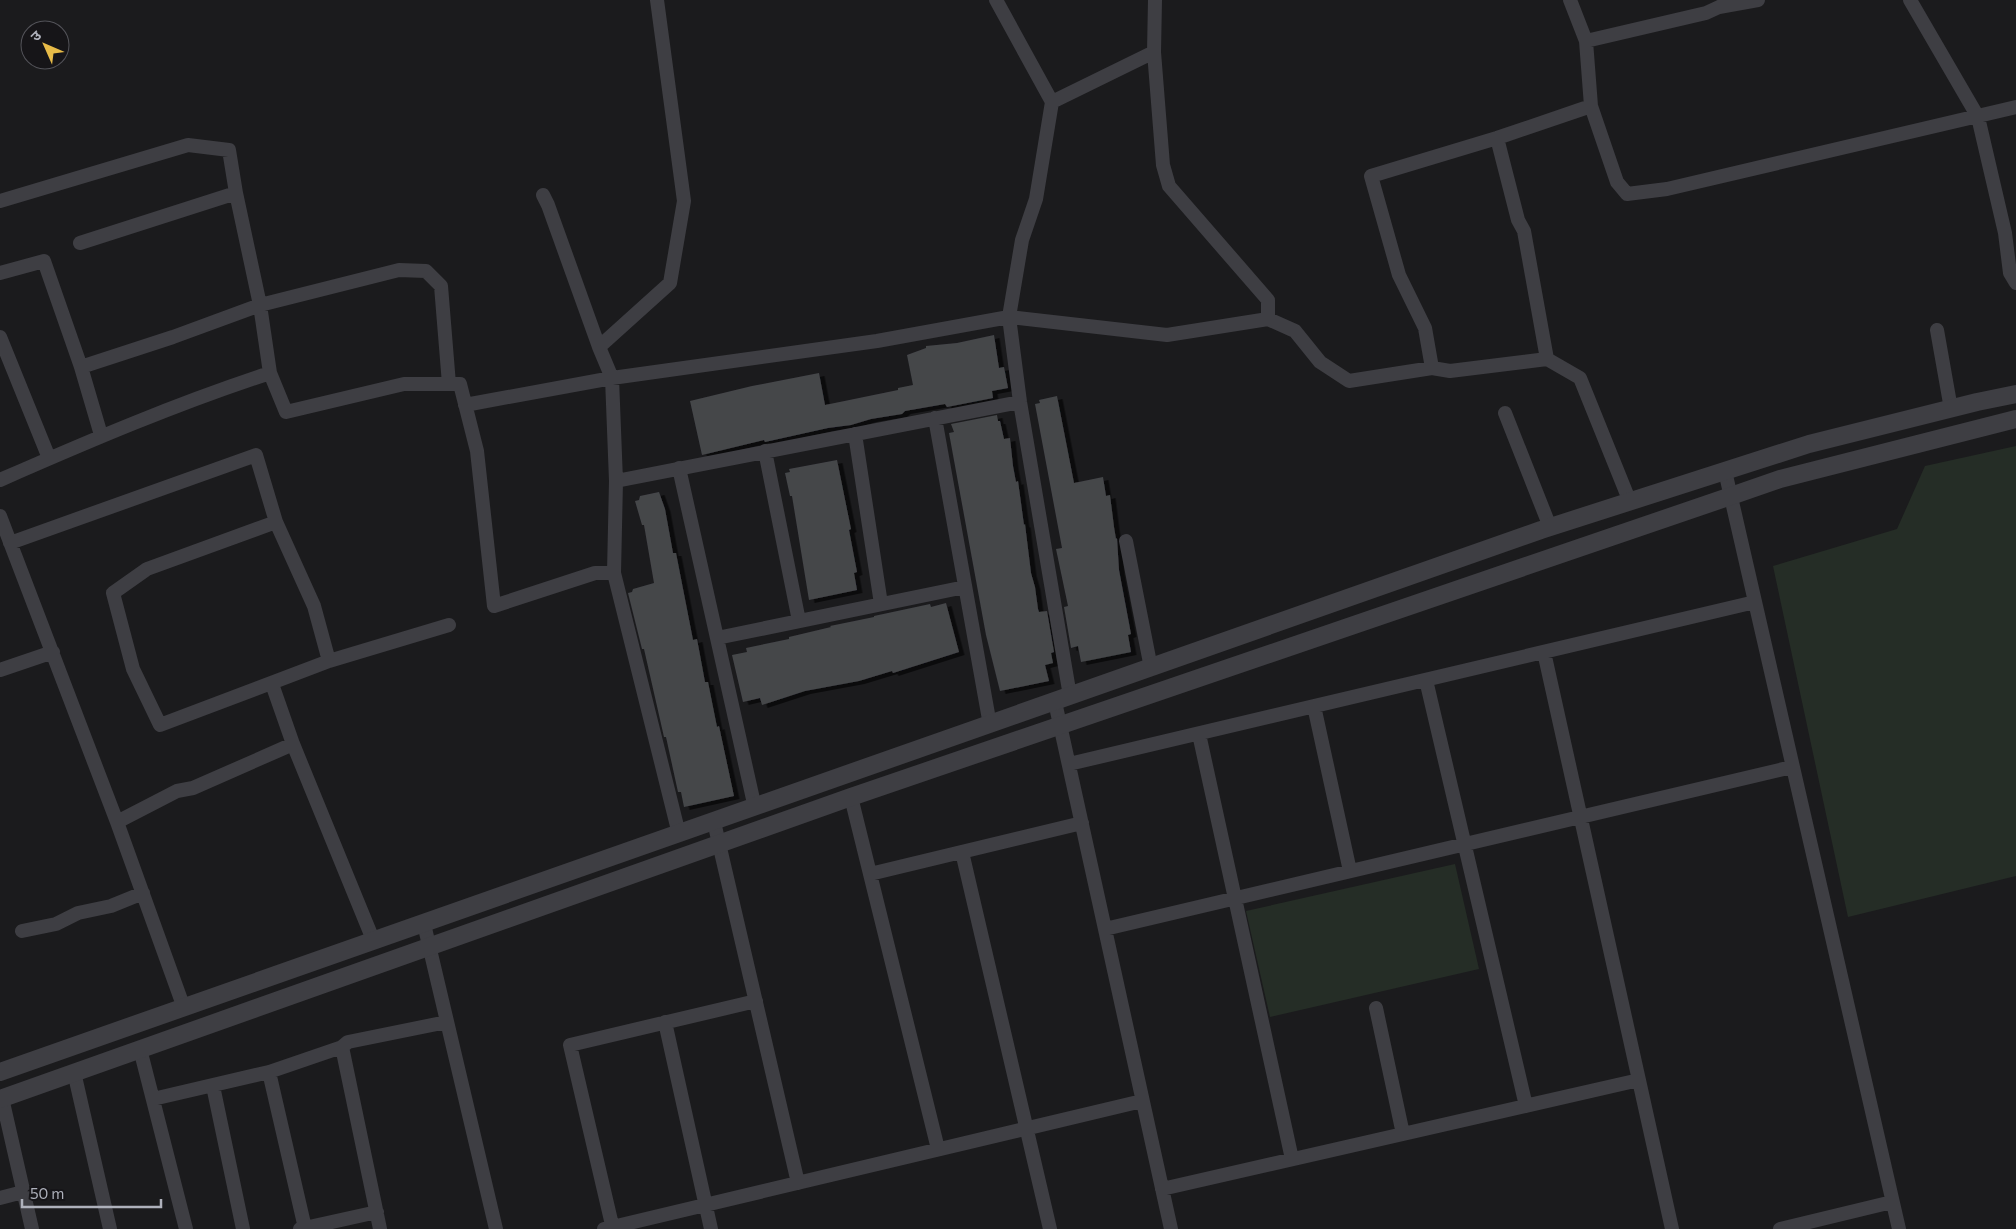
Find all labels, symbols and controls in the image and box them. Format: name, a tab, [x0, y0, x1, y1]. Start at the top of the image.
north arrow	[20, 20, 70, 70]
text: उ	[27, 26, 45, 44]
scale bar	[22, 1176, 161, 1208]
text: 50 m	[30, 1184, 64, 1202]

